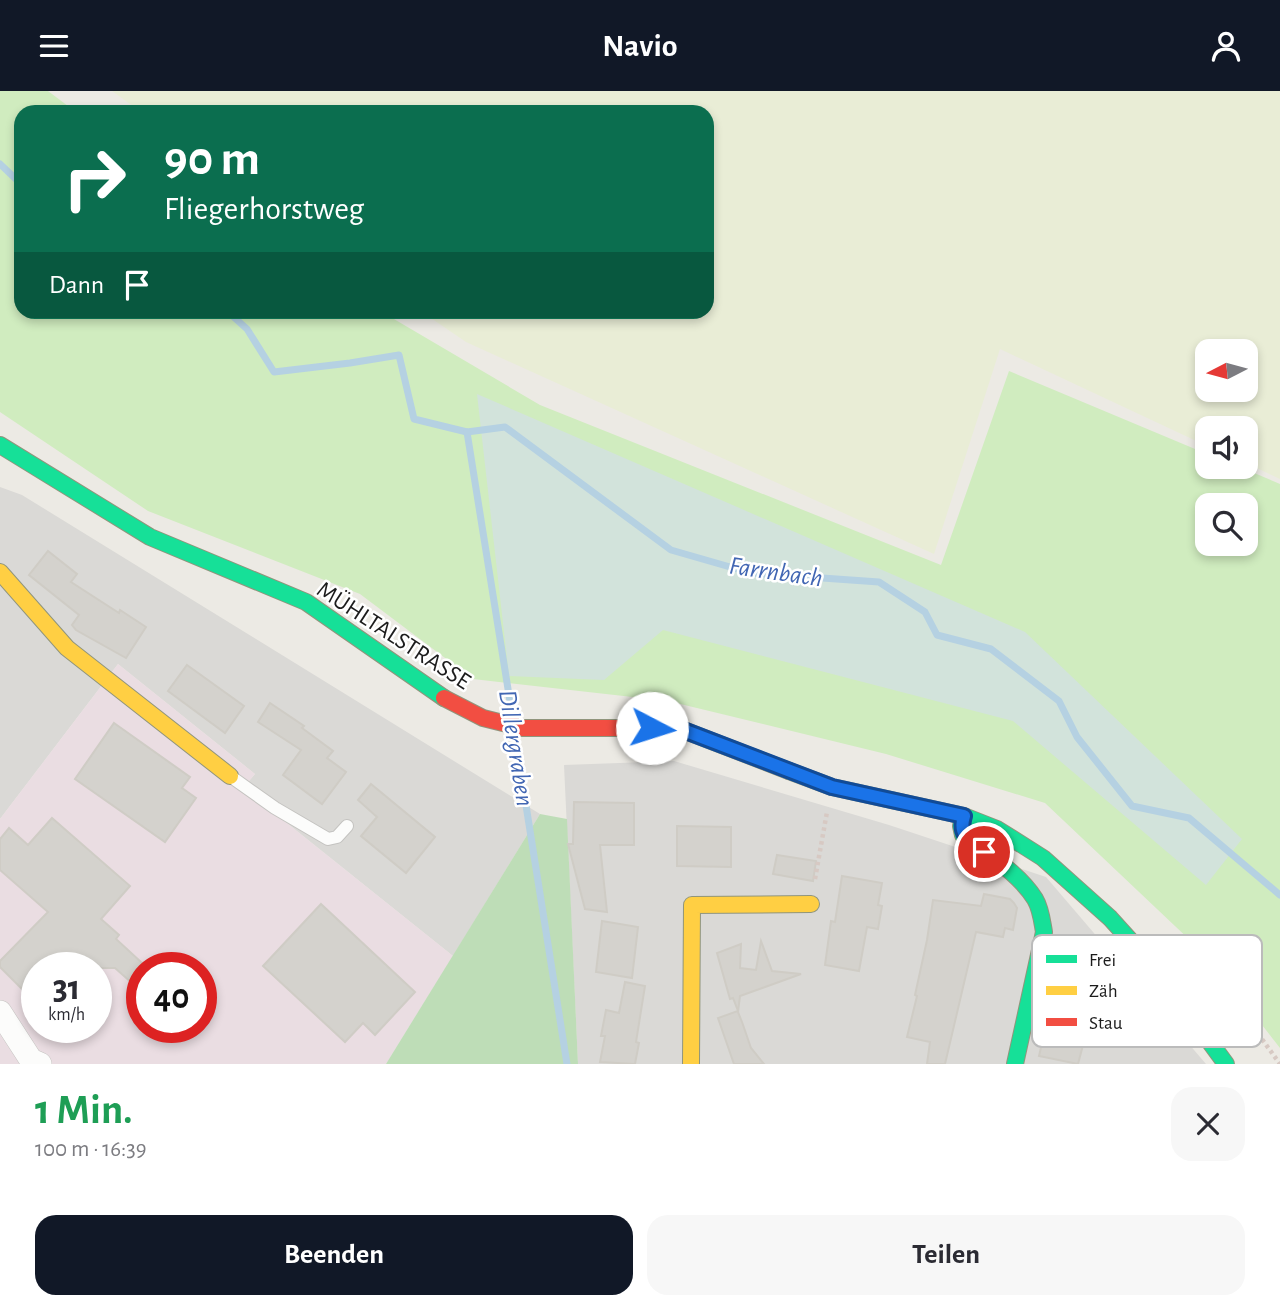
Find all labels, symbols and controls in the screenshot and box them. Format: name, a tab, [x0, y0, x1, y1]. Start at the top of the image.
icon: menu	[35, 27, 73, 65]
icon: person	[1207, 27, 1245, 65]
text: Navio	[602, 30, 678, 62]
icon: right	[49, 133, 140, 224]
text: 90 m	[164, 135, 260, 184]
text: Fliegerhorstweg	[164, 193, 364, 225]
icon: arrive	[118, 266, 156, 304]
text: Dann	[49, 272, 104, 298]
north arrow	[1195, 339, 1258, 403]
map controls	[1195, 339, 1258, 556]
button: sound	[1195, 416, 1258, 479]
button: search	[1195, 493, 1258, 556]
water label: Farrnbach	[727, 553, 824, 591]
street label: MÜHLTALSTRASSE	[312, 577, 475, 694]
water label: Dillergraben	[494, 688, 538, 808]
position arrow	[615, 691, 689, 765]
pin	[954, 822, 1014, 882]
icon: arrive	[965, 833, 1003, 871]
legend	[1032, 935, 1262, 1047]
text: Frei	[1089, 951, 1116, 970]
speed limit sign: 40	[126, 952, 217, 1043]
text: 31	[53, 971, 80, 1006]
text: Zäh	[1089, 982, 1118, 1001]
text: km/h	[48, 1006, 85, 1024]
text: Stau	[1089, 1014, 1123, 1033]
button: close	[1171, 1087, 1245, 1161]
text: 1 Min.	[35, 1089, 133, 1131]
text: 100 m · 16:39	[35, 1138, 147, 1161]
button: Beenden	[35, 1215, 633, 1295]
button: Teilen	[647, 1215, 1245, 1295]

